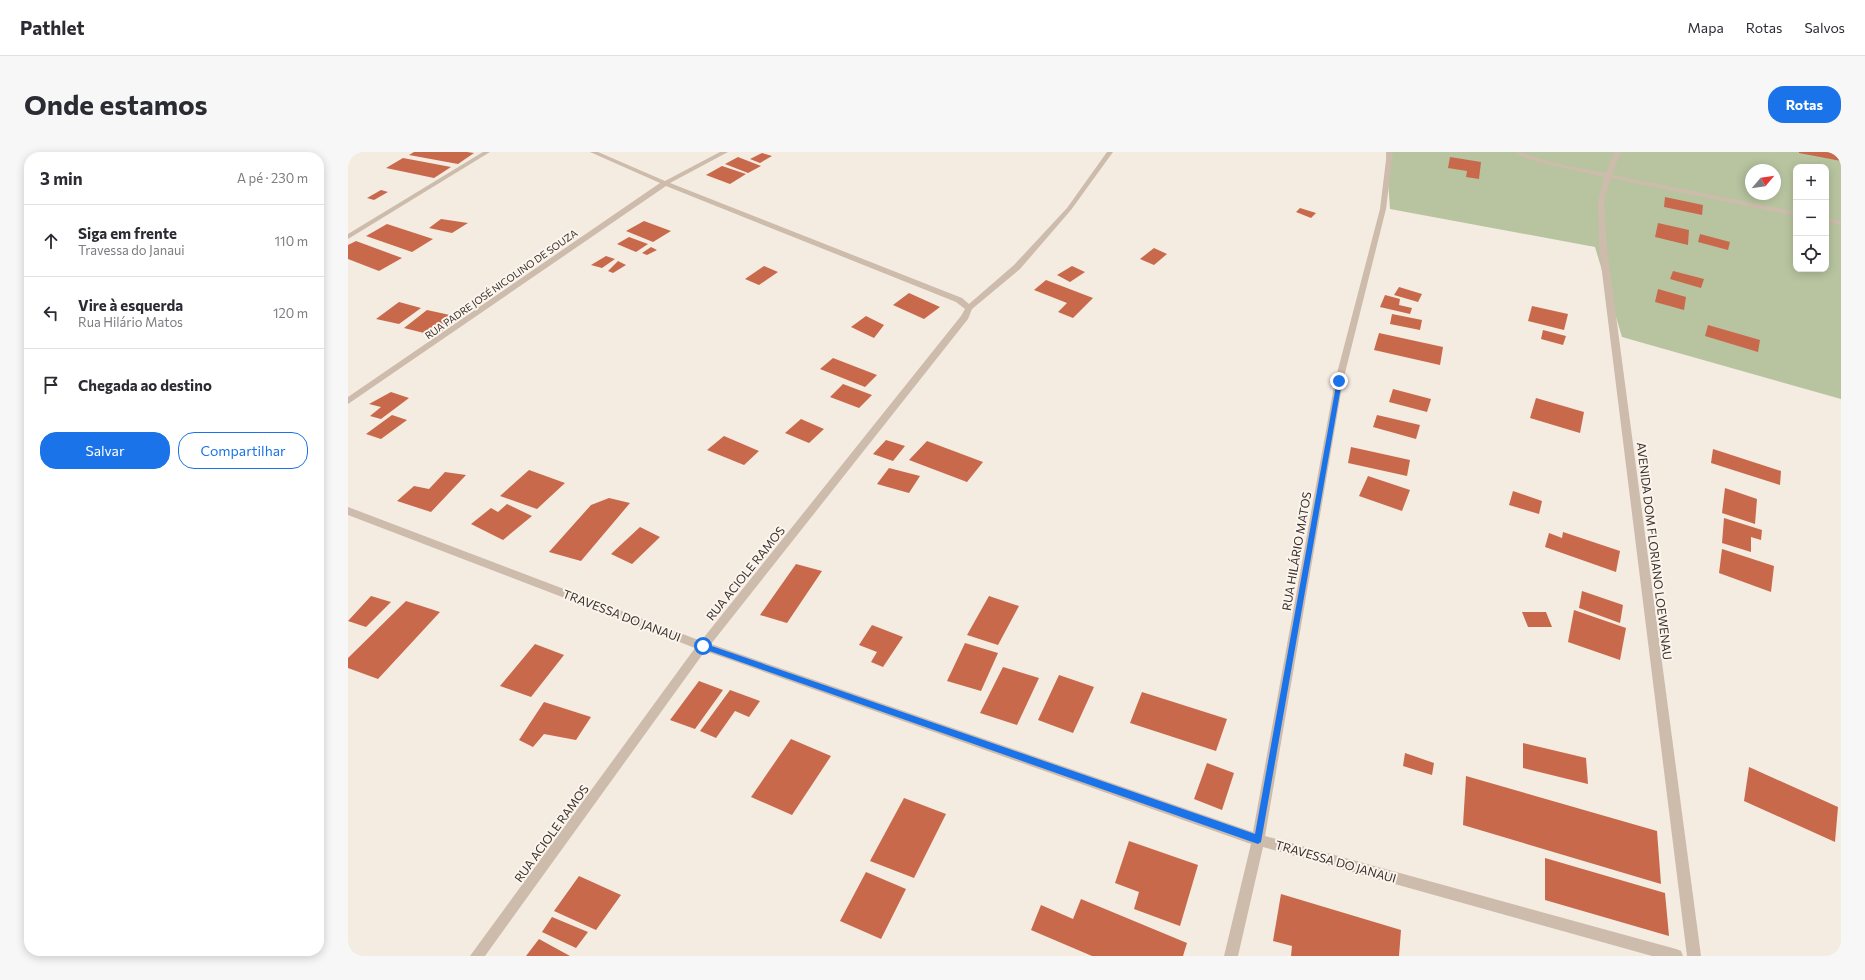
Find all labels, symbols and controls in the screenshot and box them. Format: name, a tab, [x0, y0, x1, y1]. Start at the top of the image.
text: Pathlet	[20, 16, 85, 39]
text: Mapa	[1688, 19, 1724, 36]
text: Rotas	[1746, 19, 1782, 36]
text: Salvos	[1804, 19, 1845, 36]
button: Rotas	[1768, 86, 1841, 123]
text: Onde estamos	[24, 87, 208, 121]
north arrow	[1745, 164, 1781, 200]
map controls	[1793, 164, 1829, 272]
button: +	[1793, 164, 1829, 200]
text: 3 min	[40, 168, 83, 189]
text: A pé · 230 m	[237, 170, 308, 186]
button: −	[1793, 200, 1829, 236]
text: Siga em frente	[78, 224, 177, 242]
street label: RUA PADRE JOSÉ NICOLINO DE SOUZA	[422, 226, 580, 342]
icon: ahead	[40, 230, 62, 252]
text: 110 m	[275, 233, 308, 249]
button: locate	[1793, 236, 1829, 272]
text: Travessa do Janaui	[78, 242, 185, 258]
text: Vire à esquerda	[78, 296, 183, 314]
icon: left	[40, 302, 62, 324]
text: 120 m	[273, 305, 308, 321]
text: Rua Hilário Matos	[78, 314, 183, 330]
route end	[1330, 372, 1348, 390]
icon: arrive	[40, 374, 62, 396]
text: Chegada ao destino	[78, 376, 212, 394]
button: Salvar	[40, 432, 170, 469]
button: Compartilhar	[178, 432, 308, 469]
street label: AVENIDA DOM FLORIANO LOEWENAU	[1635, 441, 1675, 661]
street label: RUA HILÁRIO MATOS	[1279, 490, 1313, 612]
street label: RUA ACIOLE RAMOS	[703, 523, 787, 623]
street label: TRAVESSA DO JANAUI	[561, 586, 683, 645]
route start	[694, 637, 712, 655]
street label: RUA ACIOLE RAMOS	[511, 782, 591, 884]
street label: TRAVESSA DO JANAUI	[1274, 837, 1398, 886]

